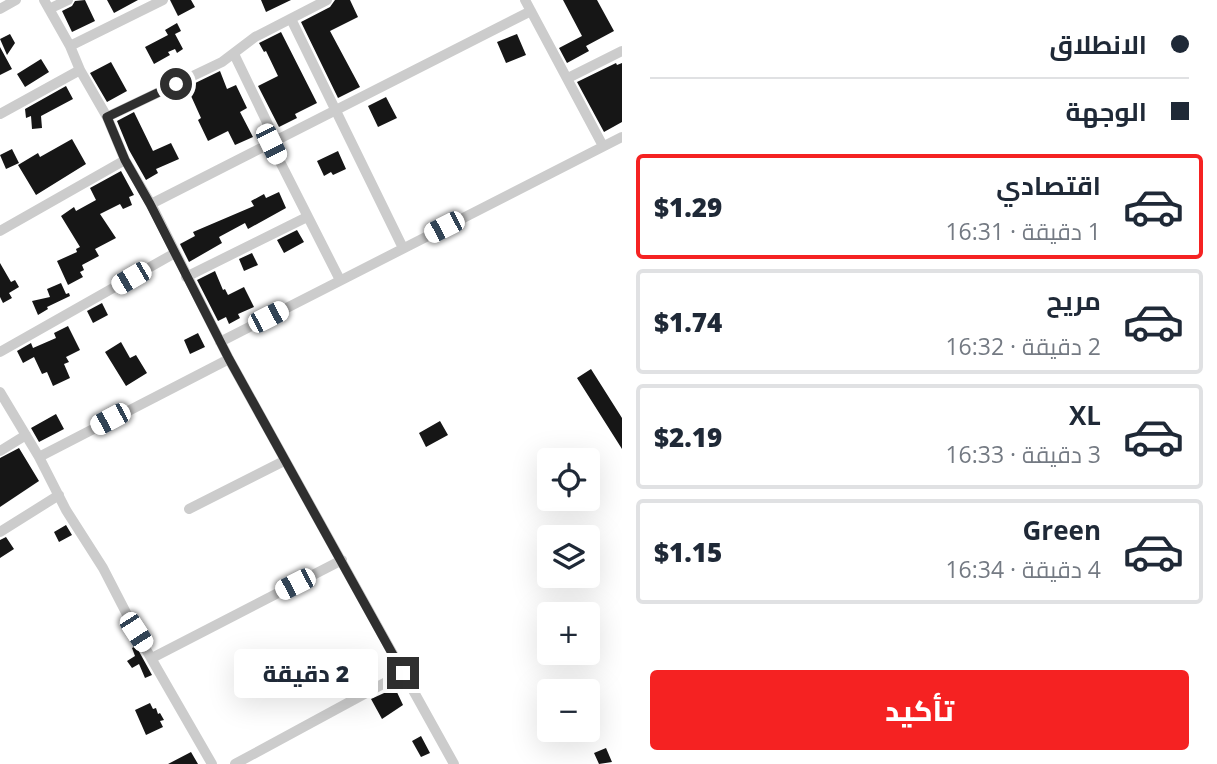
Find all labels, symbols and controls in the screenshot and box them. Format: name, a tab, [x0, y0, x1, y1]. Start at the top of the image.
text: الانطلاق	[1049, 26, 1147, 62]
route start	[160, 68, 192, 100]
text: الوجهة	[1066, 93, 1147, 129]
car	[253, 121, 290, 167]
text: اقتصادي	[996, 167, 1101, 203]
icon: car	[1122, 175, 1185, 238]
text: $1.29	[654, 189, 722, 225]
car	[421, 208, 468, 246]
text: 1 دقيقة · 16:31	[945, 215, 1101, 247]
car	[108, 258, 155, 298]
text: مريح	[1046, 282, 1101, 318]
icon: car	[1122, 290, 1185, 353]
car	[245, 298, 292, 336]
text: $1.74	[654, 304, 722, 340]
text: 2 دقيقة · 16:32	[945, 330, 1101, 362]
text: XL	[1069, 397, 1101, 433]
car	[87, 400, 134, 438]
icon: car	[1122, 405, 1185, 468]
text: $2.19	[654, 419, 722, 455]
text: 3 دقيقة · 16:33	[945, 438, 1101, 470]
map controls	[537, 448, 600, 742]
button: locate	[537, 448, 600, 511]
text: Green	[1023, 512, 1101, 548]
icon: car	[1122, 520, 1185, 583]
button: layers	[537, 525, 600, 588]
text: $1.15	[654, 534, 722, 570]
text: 4 دقيقة · 16:34	[945, 553, 1101, 585]
car	[272, 565, 319, 603]
button: +	[537, 602, 600, 665]
car	[116, 609, 157, 655]
callout: 2 دقيقة	[235, 648, 378, 698]
text: 2 دقيقة	[263, 657, 349, 689]
route end	[387, 657, 419, 689]
button: تأكيد	[650, 670, 1189, 750]
button: −	[537, 679, 600, 742]

